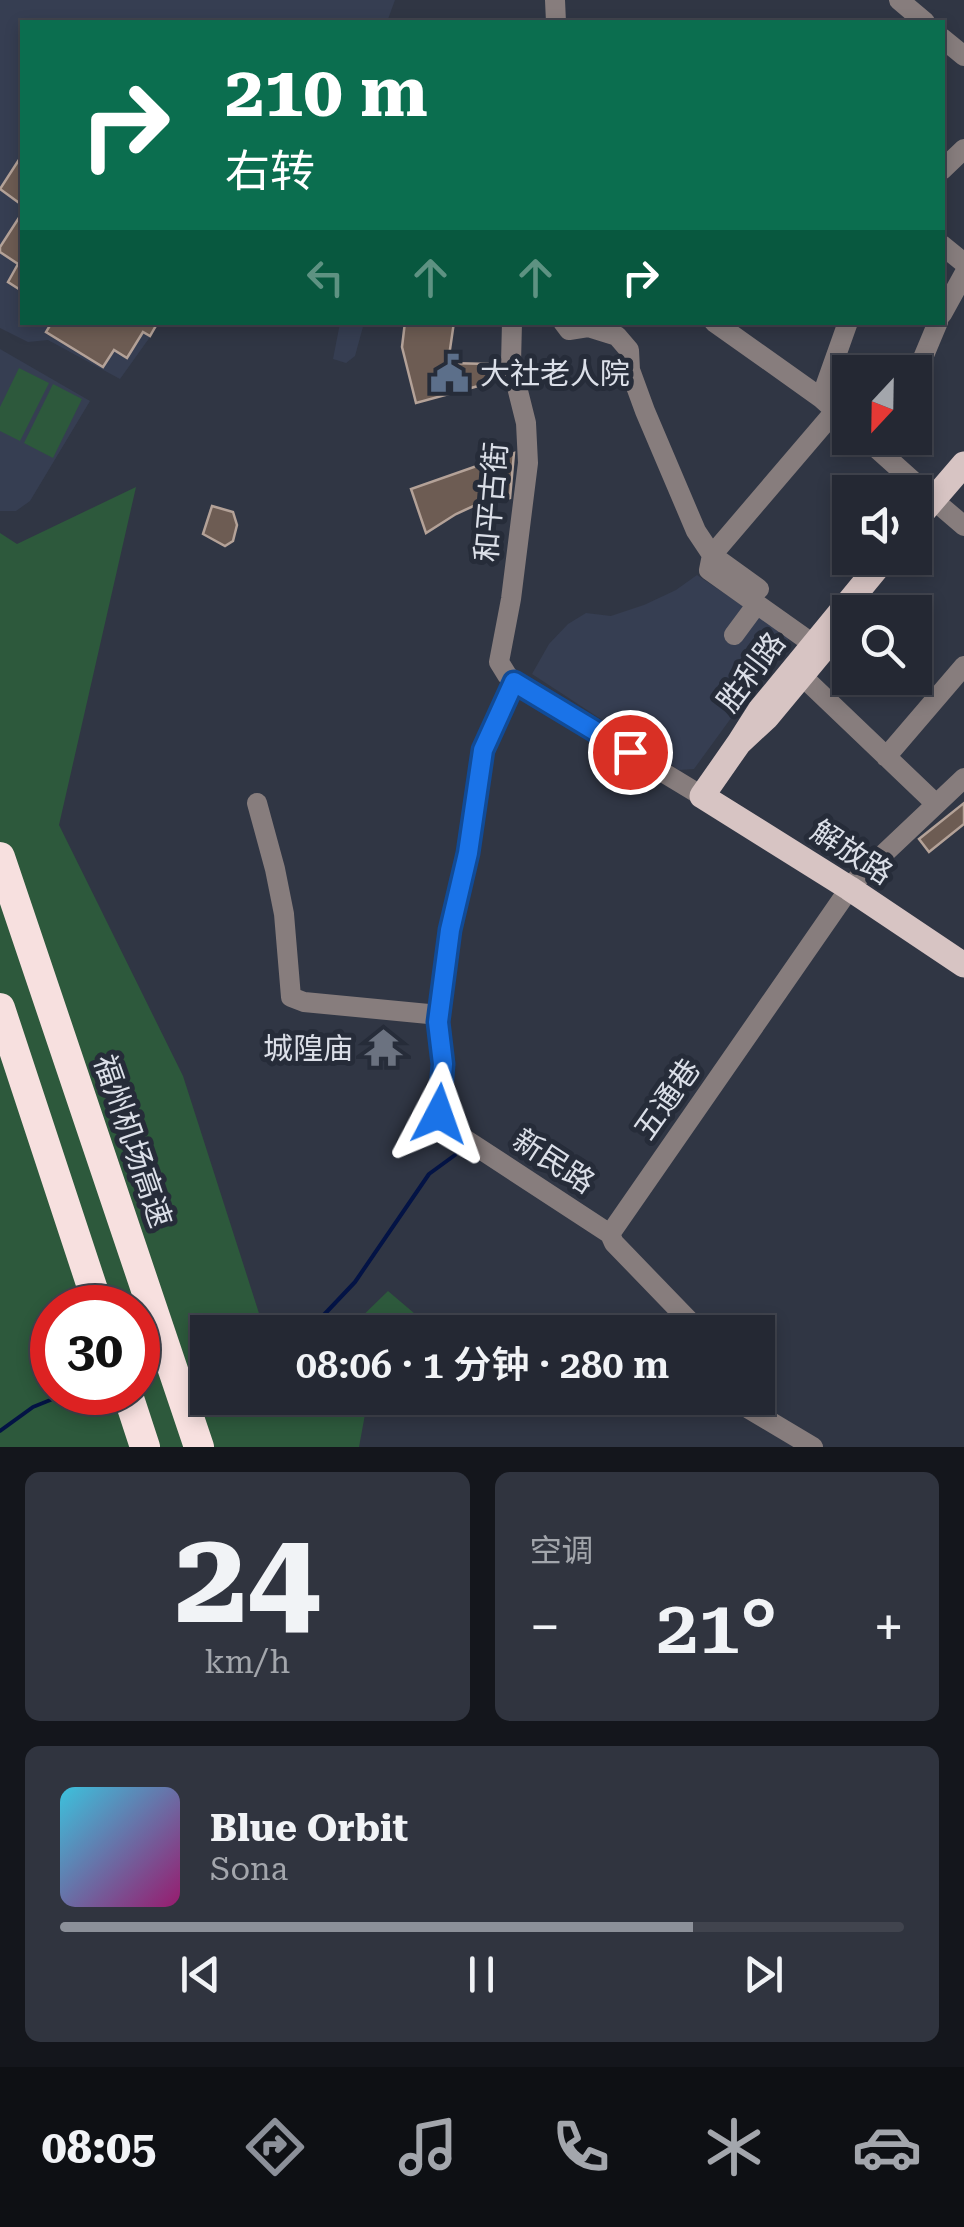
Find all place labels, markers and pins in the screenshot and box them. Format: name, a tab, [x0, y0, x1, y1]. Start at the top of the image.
public building icon: 大社老人院	[429, 352, 471, 394]
place label: 大社老人院	[480, 356, 630, 391]
pin	[588, 710, 673, 795]
temple icon: 城隍庙	[362, 1027, 404, 1069]
place label: 城隍庙	[263, 1031, 353, 1066]

